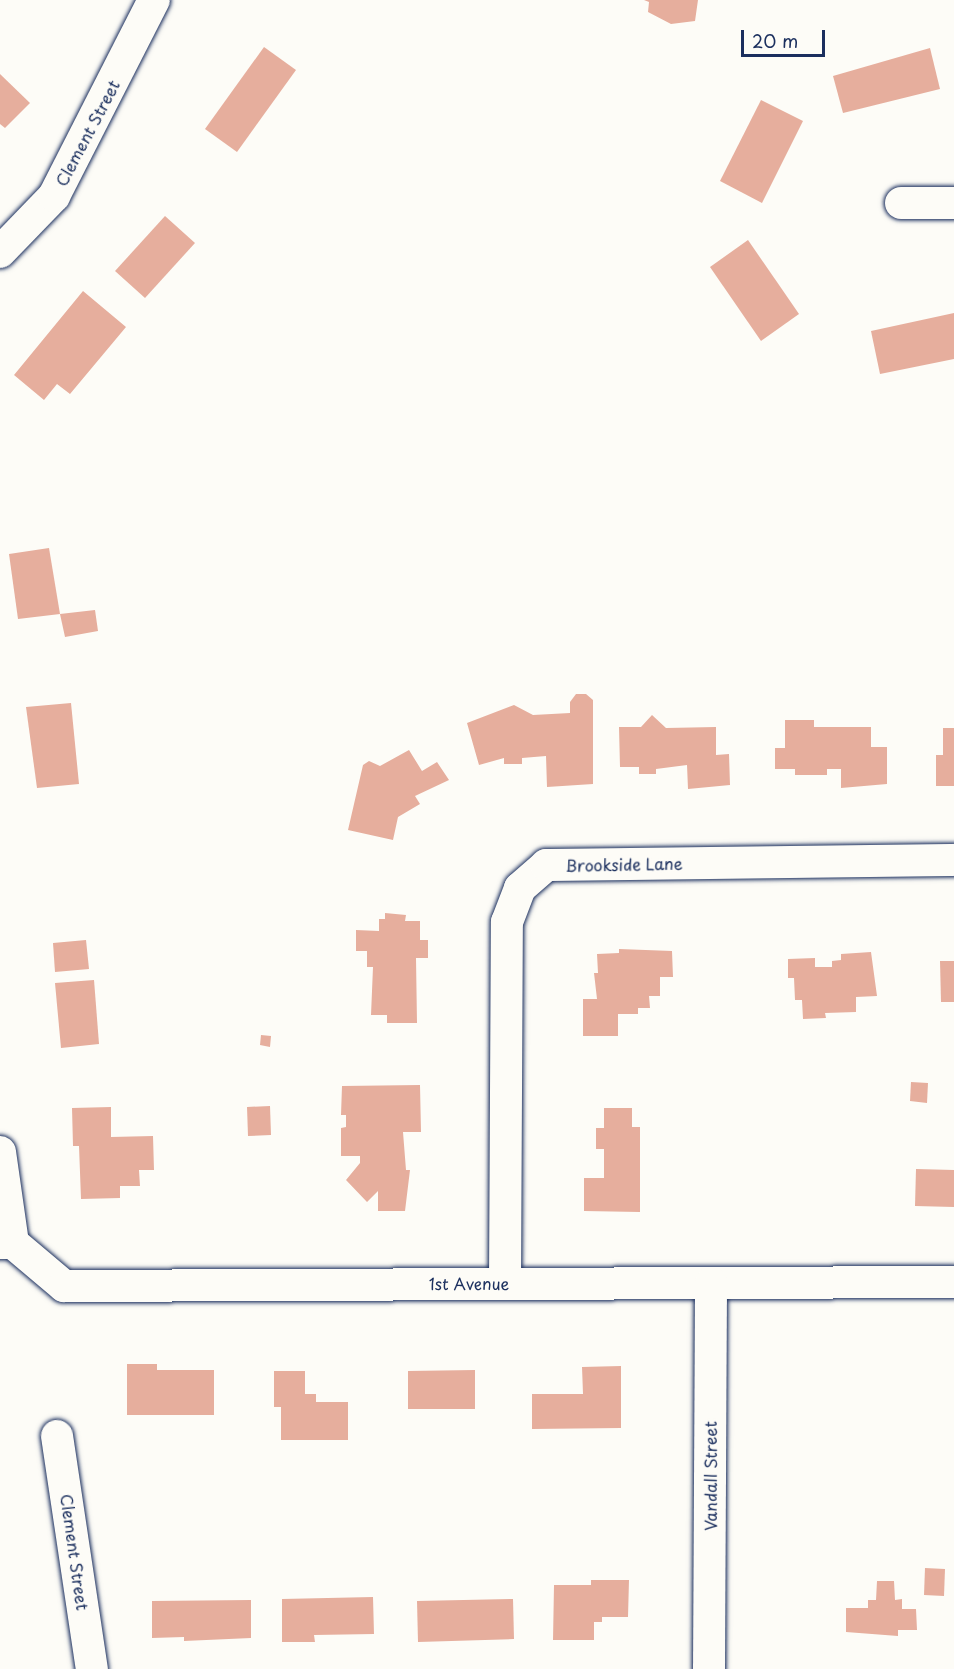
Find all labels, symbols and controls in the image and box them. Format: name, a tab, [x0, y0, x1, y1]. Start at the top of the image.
scale bar	[744, 18, 828, 56]
text: 20 m	[752, 27, 798, 54]
street label: Clement Street	[51, 77, 123, 189]
street label: Brookside Lane	[565, 853, 683, 875]
street label: 1st Avenue	[428, 1273, 510, 1293]
street label: Vandall Street	[700, 1421, 720, 1531]
street label: Clement Street	[57, 1493, 93, 1611]

